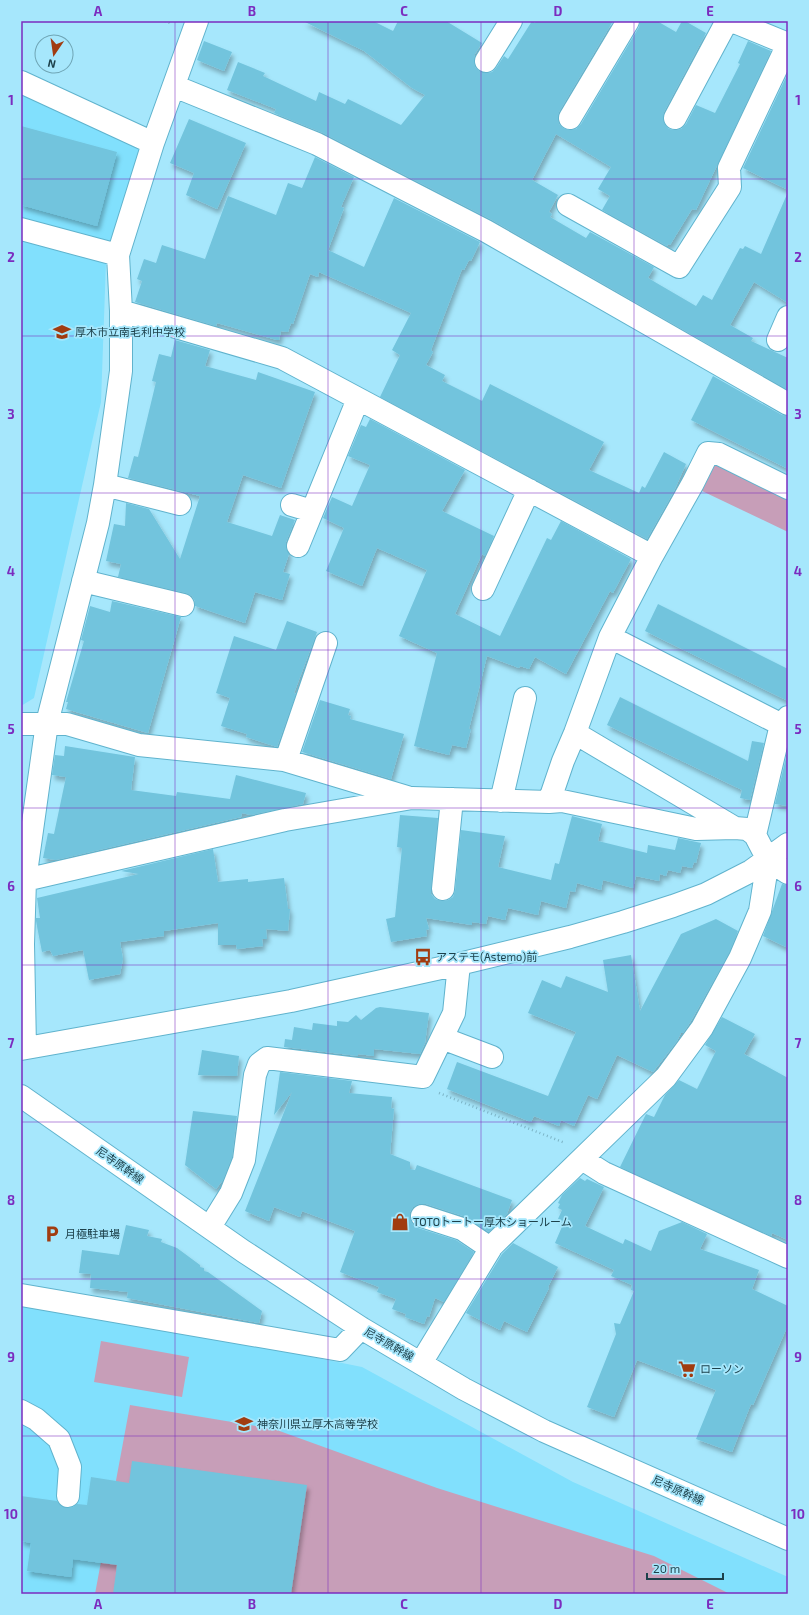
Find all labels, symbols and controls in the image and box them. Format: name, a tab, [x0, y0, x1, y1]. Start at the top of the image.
text: A	[94, 3, 103, 19]
text: B	[248, 3, 256, 19]
text: C	[400, 3, 408, 19]
text: D	[554, 3, 563, 19]
text: E	[706, 3, 714, 19]
north arrow	[34, 34, 74, 74]
text: N	[46, 57, 57, 71]
text: 1	[8, 92, 14, 108]
text: 1	[795, 92, 801, 108]
text: 2	[7, 249, 15, 265]
text: 2	[794, 249, 802, 265]
school or university icon: 厚木市立南毛利中学校	[52, 322, 72, 342]
place label: 厚木市立南毛利中学校	[75, 325, 185, 338]
text: 3	[7, 406, 15, 422]
text: 3	[794, 406, 802, 422]
text: 4	[7, 563, 15, 579]
text: 4	[794, 563, 802, 579]
text: 5	[7, 721, 15, 737]
text: 5	[794, 721, 802, 737]
text: 6	[7, 878, 15, 894]
text: 6	[794, 878, 802, 894]
bus stop icon: アステモ(Astemo)前	[413, 947, 433, 967]
place label: アステモ(Astemo)前	[436, 950, 537, 963]
text: 7	[8, 1035, 15, 1051]
text: 7	[795, 1035, 802, 1051]
street label: 尼寺原幹線	[94, 1143, 147, 1186]
text: 8	[7, 1192, 15, 1208]
text: 8	[794, 1192, 802, 1208]
shop icon: TOTOトートー厚木ショールーム	[390, 1212, 410, 1232]
place label: TOTOトートー厚木ショールーム	[413, 1215, 572, 1228]
parking icon: 月極駐車場	[42, 1224, 62, 1244]
place label: 月極駐車場	[65, 1227, 120, 1240]
street label: 尼寺原幹線	[362, 1324, 416, 1363]
text: 9	[7, 1349, 15, 1365]
text: 9	[794, 1349, 802, 1365]
supermarket icon: ローソン	[677, 1359, 697, 1379]
place label: ローソン	[700, 1362, 744, 1375]
school or university icon: 神奈川県立厚木高等学校	[234, 1414, 254, 1434]
place label: 神奈川県立厚木高等学校	[257, 1417, 378, 1430]
street label: 尼寺原幹線	[650, 1472, 706, 1507]
text: 10	[4, 1506, 18, 1522]
text: 10	[791, 1506, 805, 1522]
scale bar	[647, 1555, 723, 1581]
text: 20 m	[653, 1561, 680, 1575]
text: A	[94, 1596, 103, 1612]
text: B	[248, 1596, 256, 1612]
text: C	[400, 1596, 408, 1612]
text: D	[554, 1596, 563, 1612]
text: E	[706, 1596, 714, 1612]

